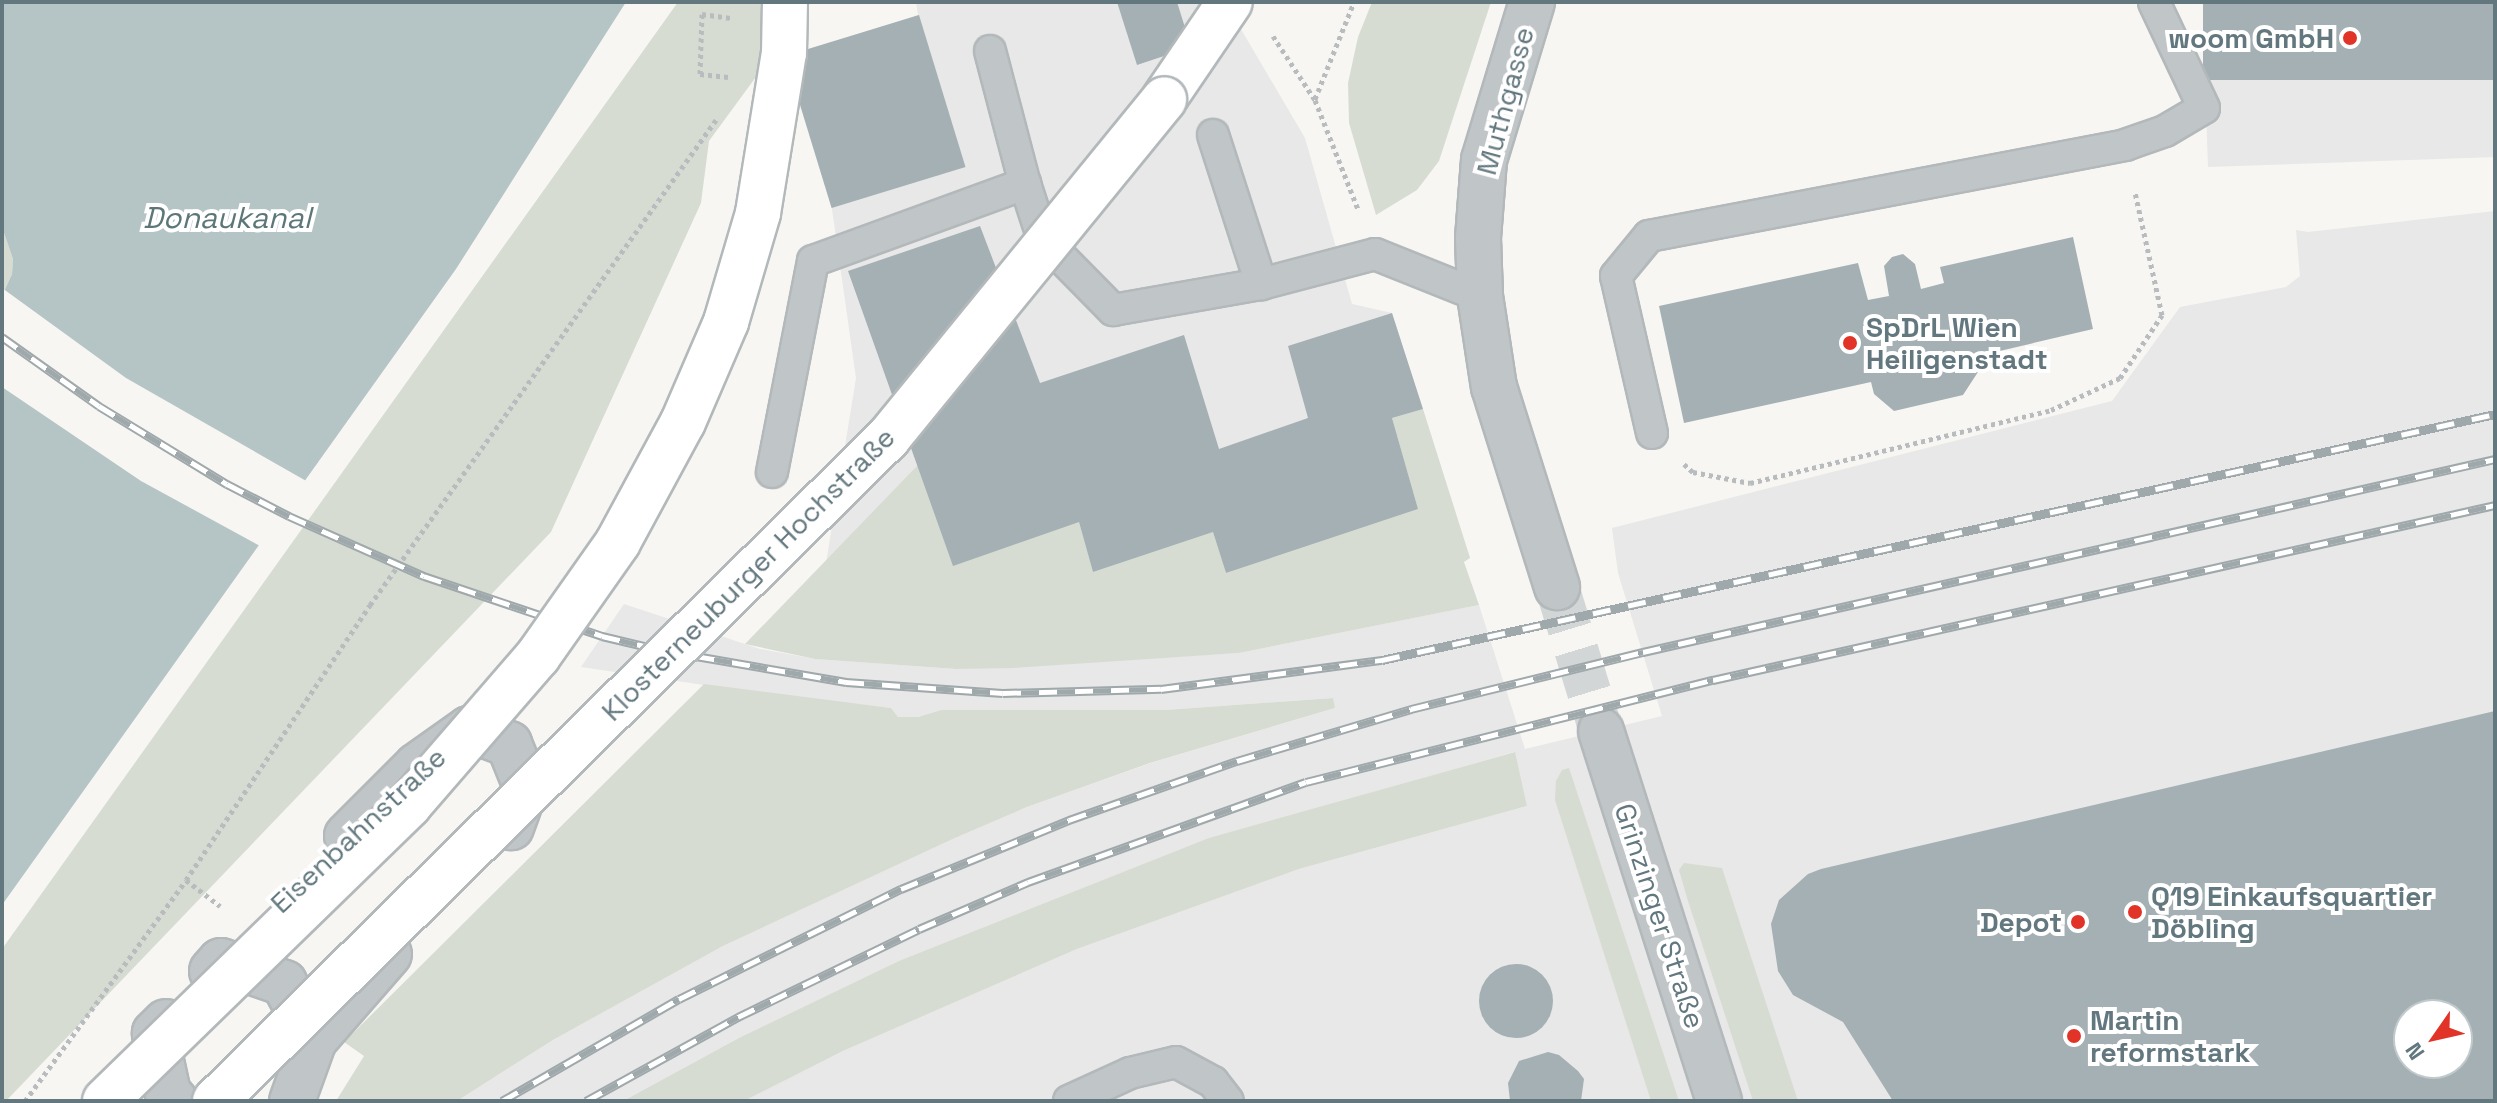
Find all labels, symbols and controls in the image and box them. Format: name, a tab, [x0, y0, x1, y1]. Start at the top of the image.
place label: woom GmbH	[2168, 21, 2334, 55]
street label: Muthgasse	[1469, 24, 1541, 178]
marker: woom GmbH	[2341, 29, 2359, 47]
water label: Donaukanal	[143, 200, 311, 236]
place label: SpDrL Wien Heiligenstadt	[1866, 310, 2048, 376]
marker: SpDrL Wien Heiligenstadt	[1841, 334, 1859, 352]
street label: Klosterneuburger Hochstraße	[594, 420, 902, 728]
street label: Eisenbahnstraße	[263, 740, 453, 920]
street label: Grinzinger Straße	[1608, 799, 1712, 1033]
place label: Q19 Einkaufsquartier Döbling	[2151, 879, 2432, 945]
marker: Q19 Einkaufsquartier Döbling	[2126, 903, 2144, 921]
place label: Depot	[1980, 905, 2062, 939]
marker: Depot	[2069, 913, 2087, 931]
north arrow	[2393, 999, 2473, 1079]
place label: Martin reformstark	[2090, 1003, 2250, 1069]
marker: Martin reformstark	[2065, 1027, 2083, 1045]
text: N	[2399, 1037, 2430, 1065]

